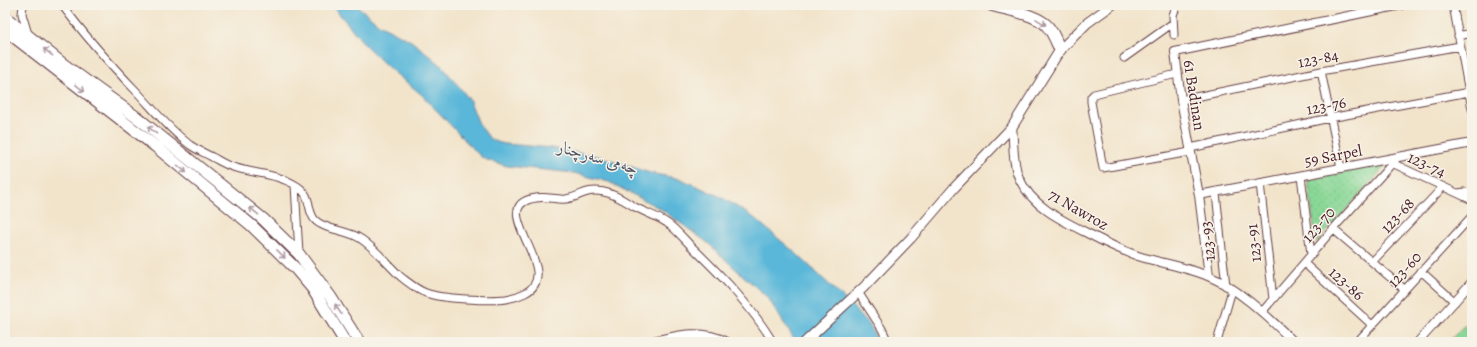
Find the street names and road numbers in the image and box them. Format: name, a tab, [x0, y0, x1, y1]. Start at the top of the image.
street label: 123-84	[1296, 44, 1340, 74]
street label: 61 Badinan	[1178, 58, 1210, 132]
street label: 123-76	[1304, 91, 1348, 121]
street label: 59 Sarpel	[1302, 140, 1364, 172]
street label: 123-74	[1404, 147, 1449, 183]
street label: 71 Nawroz	[1044, 184, 1113, 236]
street label: 123-68	[1376, 193, 1420, 238]
street label: 123-70	[1297, 202, 1341, 247]
street label: 123-93	[1195, 220, 1221, 262]
street label: 123-91	[1241, 222, 1267, 263]
street label: 123-60	[1383, 247, 1427, 293]
street label: 123-86	[1324, 262, 1369, 306]

